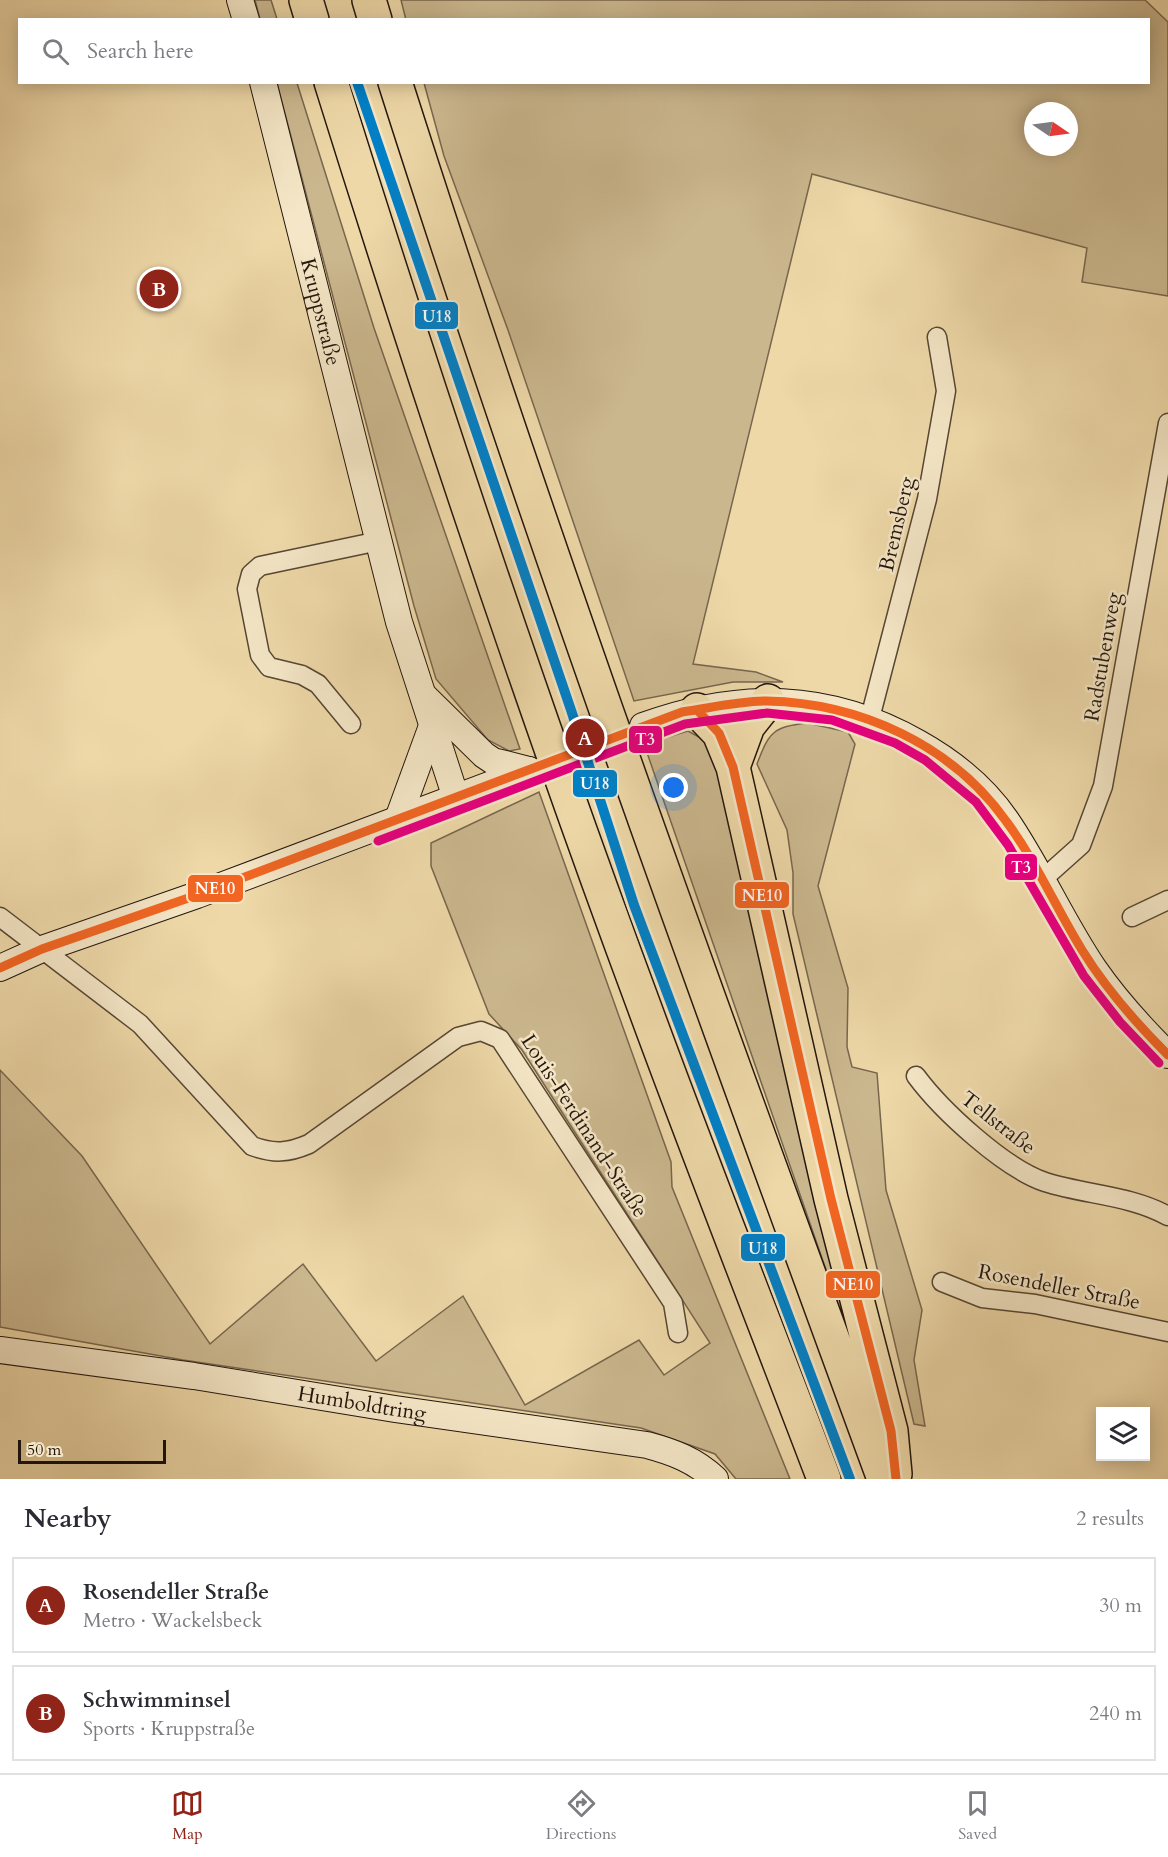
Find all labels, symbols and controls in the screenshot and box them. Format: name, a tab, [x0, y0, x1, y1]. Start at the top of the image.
search box	[18, 18, 1150, 84]
icon: search	[39, 35, 72, 68]
text: Search here	[87, 36, 194, 66]
north arrow	[1024, 102, 1078, 156]
street label: Kruppstraße	[293, 255, 348, 369]
pin: B	[140, 266, 178, 312]
line badge: U18	[414, 301, 459, 330]
text: U18	[422, 306, 452, 328]
street label: Bremsberg	[872, 474, 922, 574]
street label: Radstubenweg	[1077, 590, 1129, 724]
pin: A	[566, 716, 604, 760]
line badge: T3	[628, 725, 663, 754]
text: T3	[635, 729, 655, 751]
line badge: U18	[572, 769, 618, 798]
text: U18	[580, 773, 610, 795]
your location	[659, 773, 688, 802]
line badge: T3	[1004, 853, 1038, 881]
text: T3	[1011, 857, 1031, 879]
line badge: NE10	[187, 874, 244, 903]
text: NE10	[195, 878, 235, 900]
line badge: NE10	[734, 881, 790, 909]
text: NE10	[742, 885, 782, 907]
street label: Louis-Ferdinand-Straße	[514, 1029, 654, 1223]
street label: Tellstraße	[954, 1084, 1042, 1162]
line badge: U18	[740, 1233, 786, 1262]
text: U18	[748, 1238, 778, 1260]
street label: Rosendeller Straße	[975, 1257, 1143, 1317]
line badge: NE10	[825, 1270, 881, 1299]
text: NE10	[833, 1274, 873, 1296]
street label: Humboldtring	[296, 1379, 429, 1428]
map controls	[1096, 1407, 1150, 1461]
button: layers	[1096, 1407, 1150, 1461]
scale bar	[18, 1437, 166, 1464]
text: 50 m	[27, 1439, 61, 1461]
text: Nearby	[24, 1501, 112, 1536]
text: 2 results	[1076, 1505, 1144, 1532]
text: Rosendeller Straße	[83, 1577, 269, 1607]
text: A	[38, 1592, 53, 1619]
text: 30 m	[1099, 1592, 1142, 1619]
text: Metro · Wackelsbeck	[83, 1607, 262, 1634]
text: Schwimminsel	[83, 1685, 231, 1715]
text: B	[38, 1700, 53, 1727]
text: 240 m	[1089, 1700, 1142, 1727]
text: Sports · Kruppstraße	[83, 1715, 255, 1742]
tab: Map	[171, 1787, 204, 1845]
tab: Directions	[546, 1787, 616, 1845]
tab: Saved	[958, 1787, 997, 1845]

